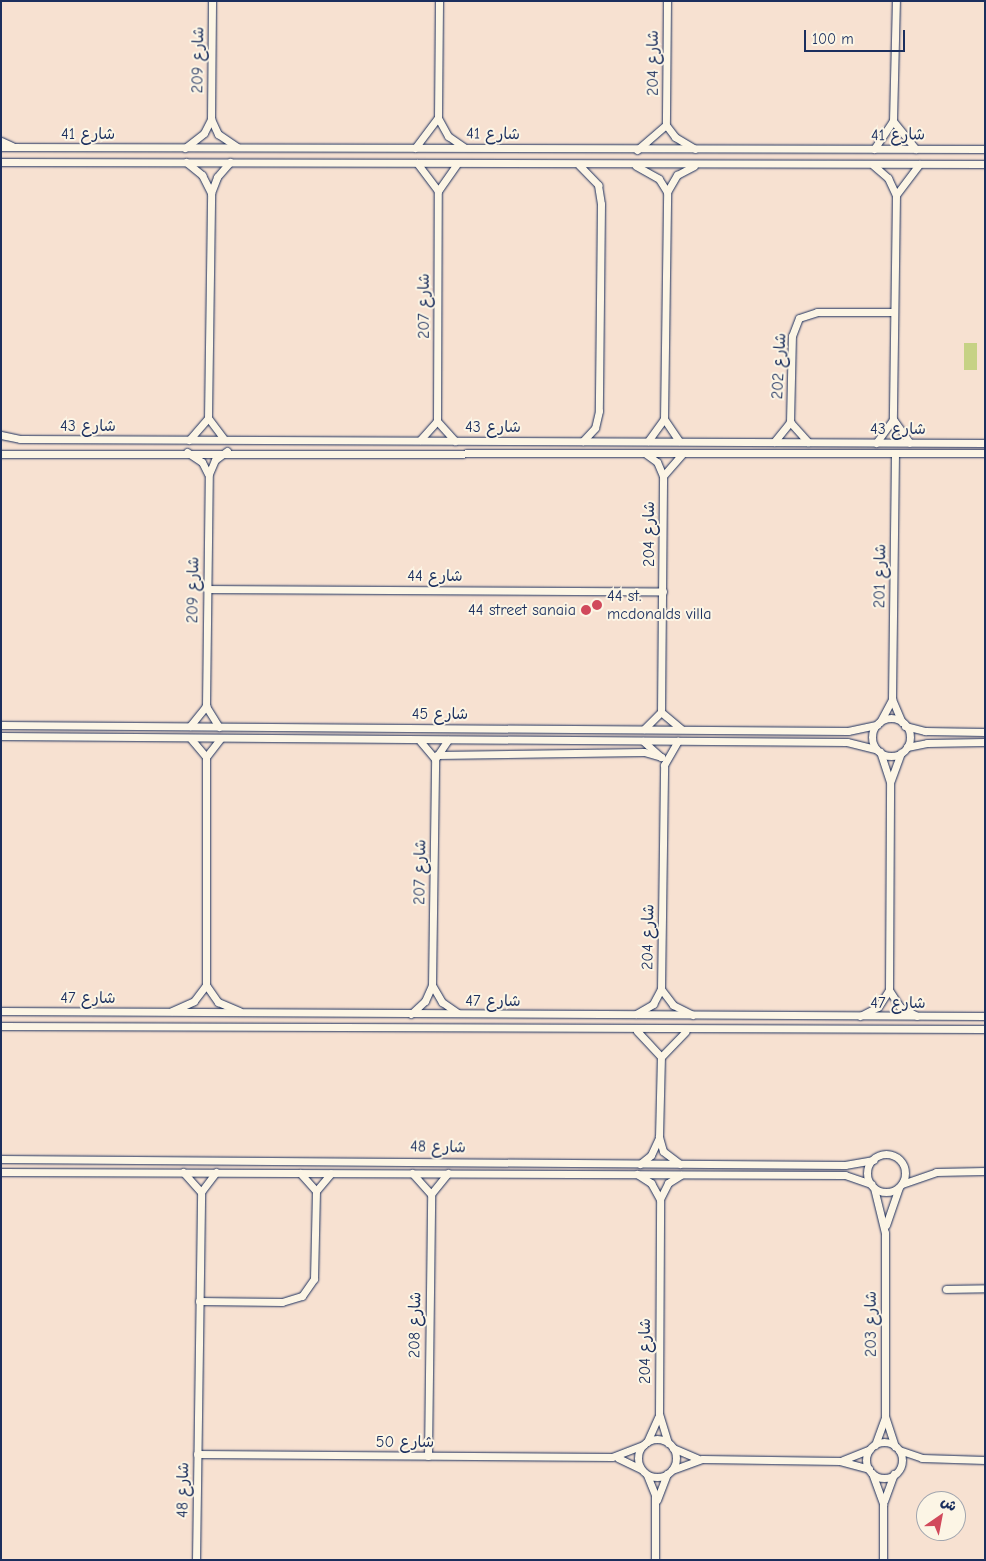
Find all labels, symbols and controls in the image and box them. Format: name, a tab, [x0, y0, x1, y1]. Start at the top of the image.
scale bar	[806, 20, 907, 52]
street label: شارع 209	[188, 27, 208, 93]
street label: شارع 204	[643, 30, 663, 96]
text: 100 m	[812, 30, 854, 48]
street label: شارع 41	[61, 124, 115, 144]
street label: شارع 41	[466, 124, 520, 144]
street label: شارع 41	[871, 125, 925, 145]
street label: شارع 207	[414, 273, 434, 339]
street label: شارع 202	[768, 332, 790, 400]
street label: شارع 43	[60, 416, 116, 436]
street label: شارع 43	[465, 417, 521, 437]
street label: شارع 43	[870, 419, 926, 439]
street label: شارع 204	[639, 501, 659, 567]
street label: شارع 201	[870, 544, 890, 608]
street label: شارع 209	[183, 557, 203, 623]
street label: شارع 44	[407, 566, 463, 586]
place label: 44 st. mcdonalds villa	[607, 586, 712, 624]
marker: 44 st. mcdonalds villa	[591, 599, 603, 611]
place label: 44 street sanaia	[468, 600, 576, 620]
marker: 44 street sanaia	[580, 604, 592, 616]
street label: شارع 45	[412, 704, 468, 724]
street label: شارع 207	[410, 839, 430, 905]
street label: شارع 204	[638, 904, 658, 970]
street label: شارع 47	[60, 988, 116, 1008]
street label: شارع 47	[465, 991, 521, 1011]
street label: شارع 47	[870, 993, 926, 1013]
street label: شارع 48	[410, 1137, 466, 1157]
street label: شارع 203	[861, 1291, 881, 1357]
street label: شارع 208	[405, 1292, 425, 1358]
street label: شارع 204	[635, 1318, 655, 1384]
street label: شارع 50	[376, 1432, 434, 1452]
street label: شارع 48	[173, 1462, 193, 1518]
north arrow	[916, 1491, 966, 1541]
text: ش	[938, 1493, 960, 1515]

